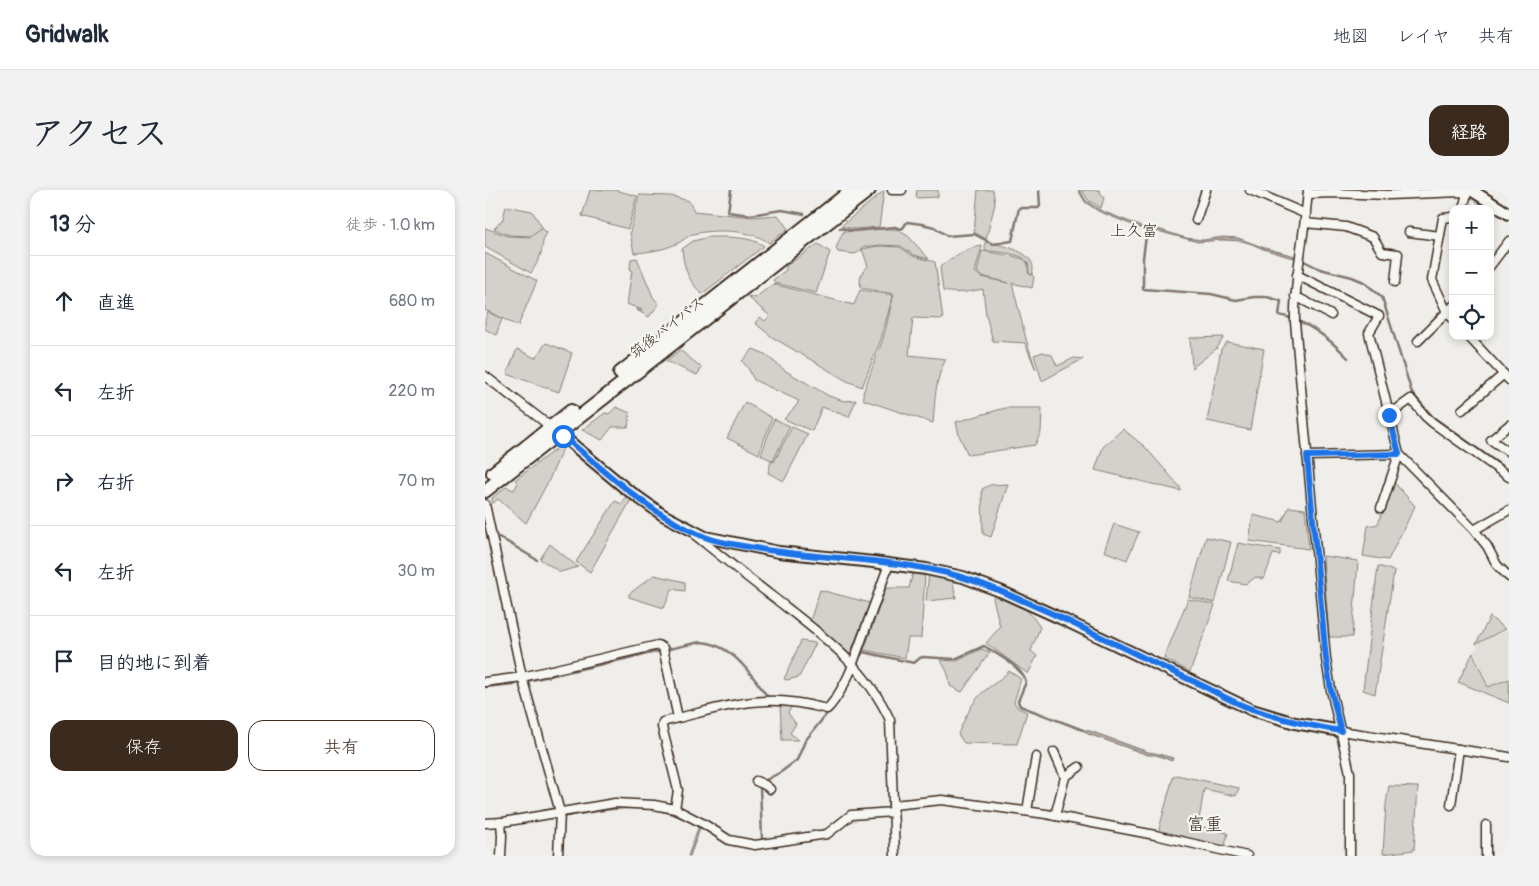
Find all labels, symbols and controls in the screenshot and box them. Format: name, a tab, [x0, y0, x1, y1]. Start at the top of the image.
text: Gridwalk	[25, 20, 109, 49]
text: 地図	[1333, 25, 1369, 48]
text: レイヤ	[1397, 25, 1450, 48]
text: 共有	[1478, 25, 1514, 48]
button: 経路	[1429, 105, 1509, 156]
text: アクセス	[30, 112, 168, 156]
map controls	[1449, 205, 1494, 340]
button: +	[1449, 205, 1494, 250]
text: 13 分	[50, 211, 96, 238]
text: 徒歩 · 1.0 km	[346, 215, 435, 235]
district label: 上久富	[1110, 221, 1158, 241]
button: −	[1449, 250, 1494, 295]
icon: ahead	[50, 287, 78, 315]
text: 直進	[97, 291, 135, 315]
text: 680 m	[389, 291, 435, 311]
street label: 筑後バイパス	[626, 292, 709, 362]
button: locate	[1449, 295, 1494, 340]
icon: left	[50, 377, 78, 405]
text: 左折	[97, 381, 135, 405]
text: 220 m	[389, 381, 435, 401]
route end	[1378, 404, 1401, 427]
route start	[552, 425, 575, 448]
icon: right	[50, 467, 78, 495]
text: 右折	[97, 471, 135, 495]
text: 70 m	[398, 471, 435, 491]
icon: left	[50, 557, 78, 585]
text: 左折	[97, 561, 135, 585]
text: 30 m	[397, 561, 435, 581]
icon: arrive	[50, 647, 78, 675]
text: 目的地に到着	[97, 651, 211, 675]
button: 保存	[50, 720, 238, 771]
button: 共有	[248, 720, 435, 771]
district label: 富重	[1187, 813, 1223, 836]

